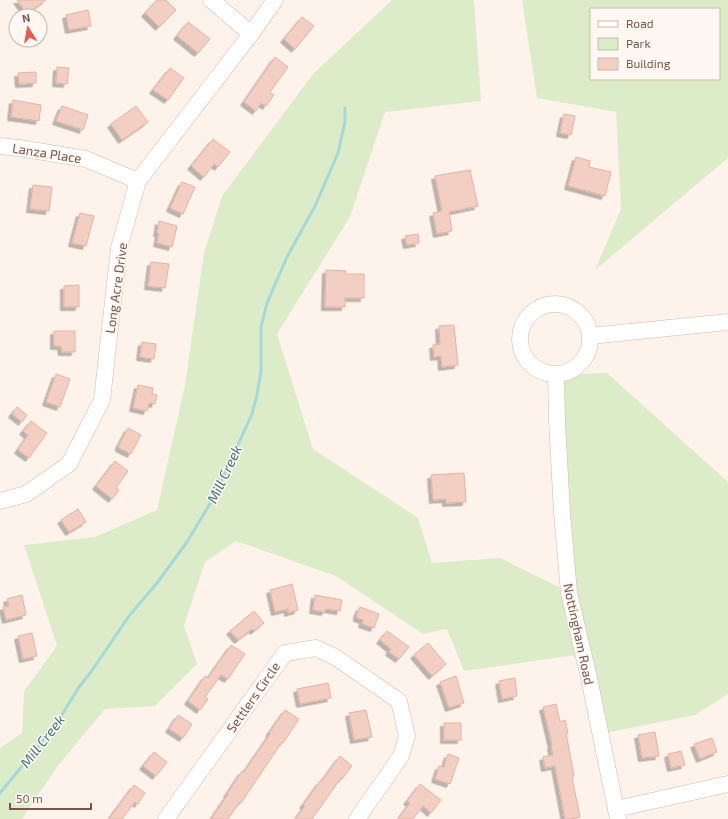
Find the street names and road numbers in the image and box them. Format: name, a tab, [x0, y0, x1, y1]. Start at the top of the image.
street label: Lanza Place	[11, 140, 83, 166]
street label: Long Acre Drive	[102, 241, 130, 335]
street label: Nottingham Road	[560, 582, 598, 686]
street label: Settlers Circle	[223, 659, 283, 735]

